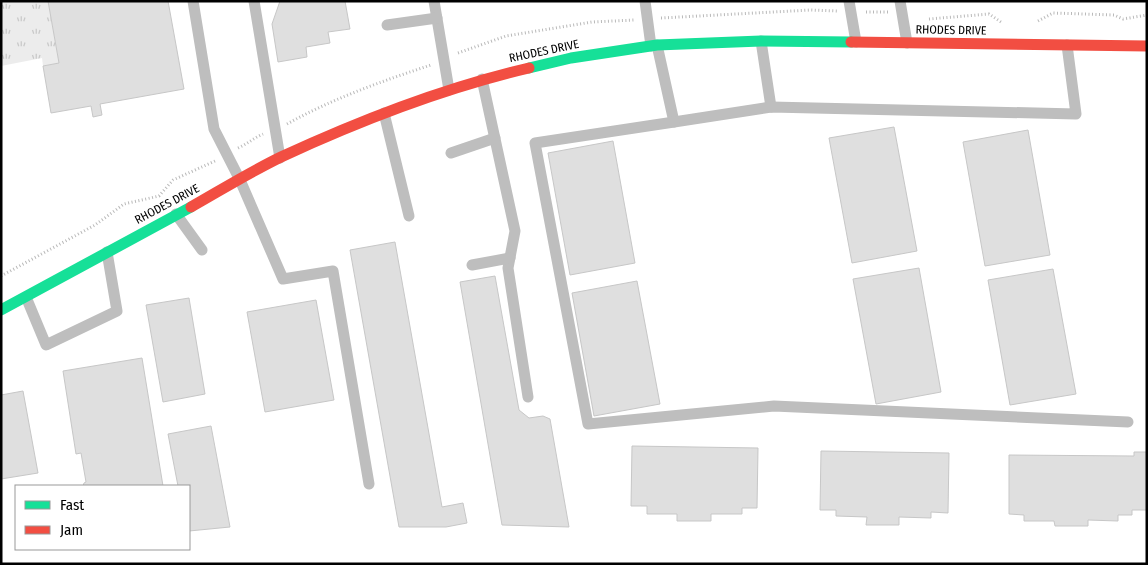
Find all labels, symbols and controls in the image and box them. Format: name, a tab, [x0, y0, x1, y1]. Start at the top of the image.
street label: RHODES DRIVE	[915, 22, 987, 38]
street label: RHODES DRIVE	[508, 37, 581, 65]
street label: RHODES DRIVE	[132, 181, 202, 227]
legend	[15, 485, 190, 550]
text: Fast	[60, 496, 84, 514]
text: Jam	[60, 521, 83, 539]

